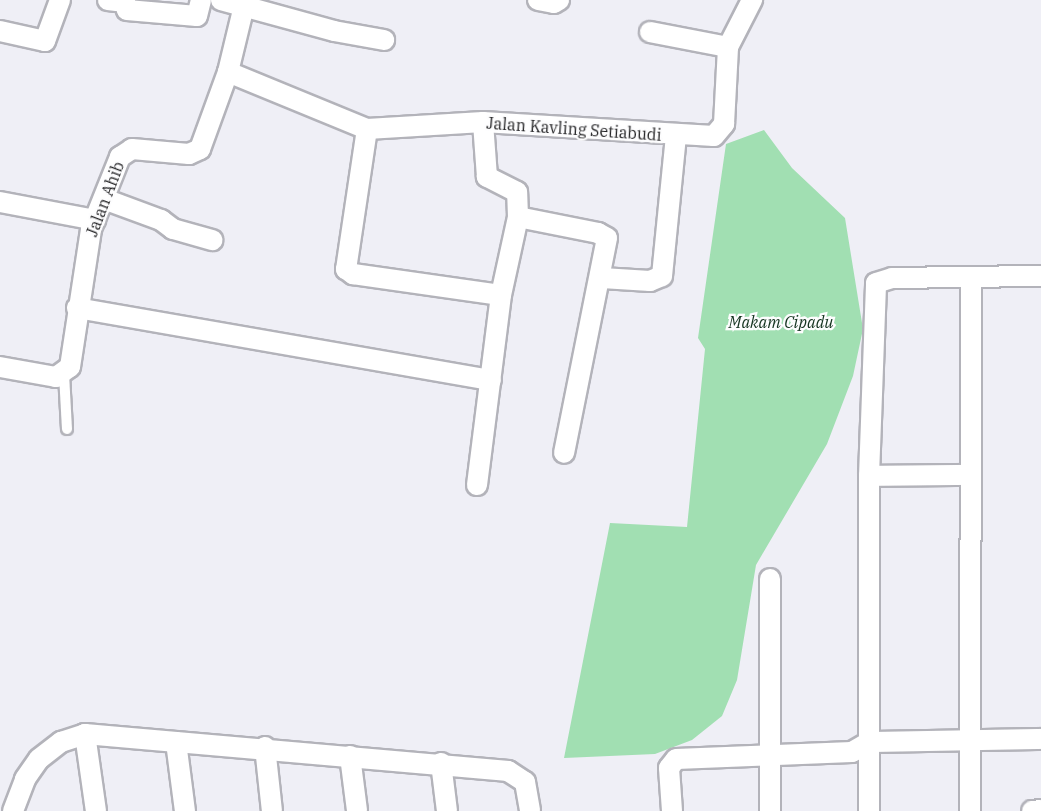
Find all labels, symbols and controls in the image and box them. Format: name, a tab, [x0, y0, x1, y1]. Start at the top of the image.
street label: Jalan Kavling Setiabudi	[486, 113, 662, 145]
street label: Jalan Ahib	[82, 159, 128, 239]
park label: Makam Cipadu	[729, 312, 833, 332]

